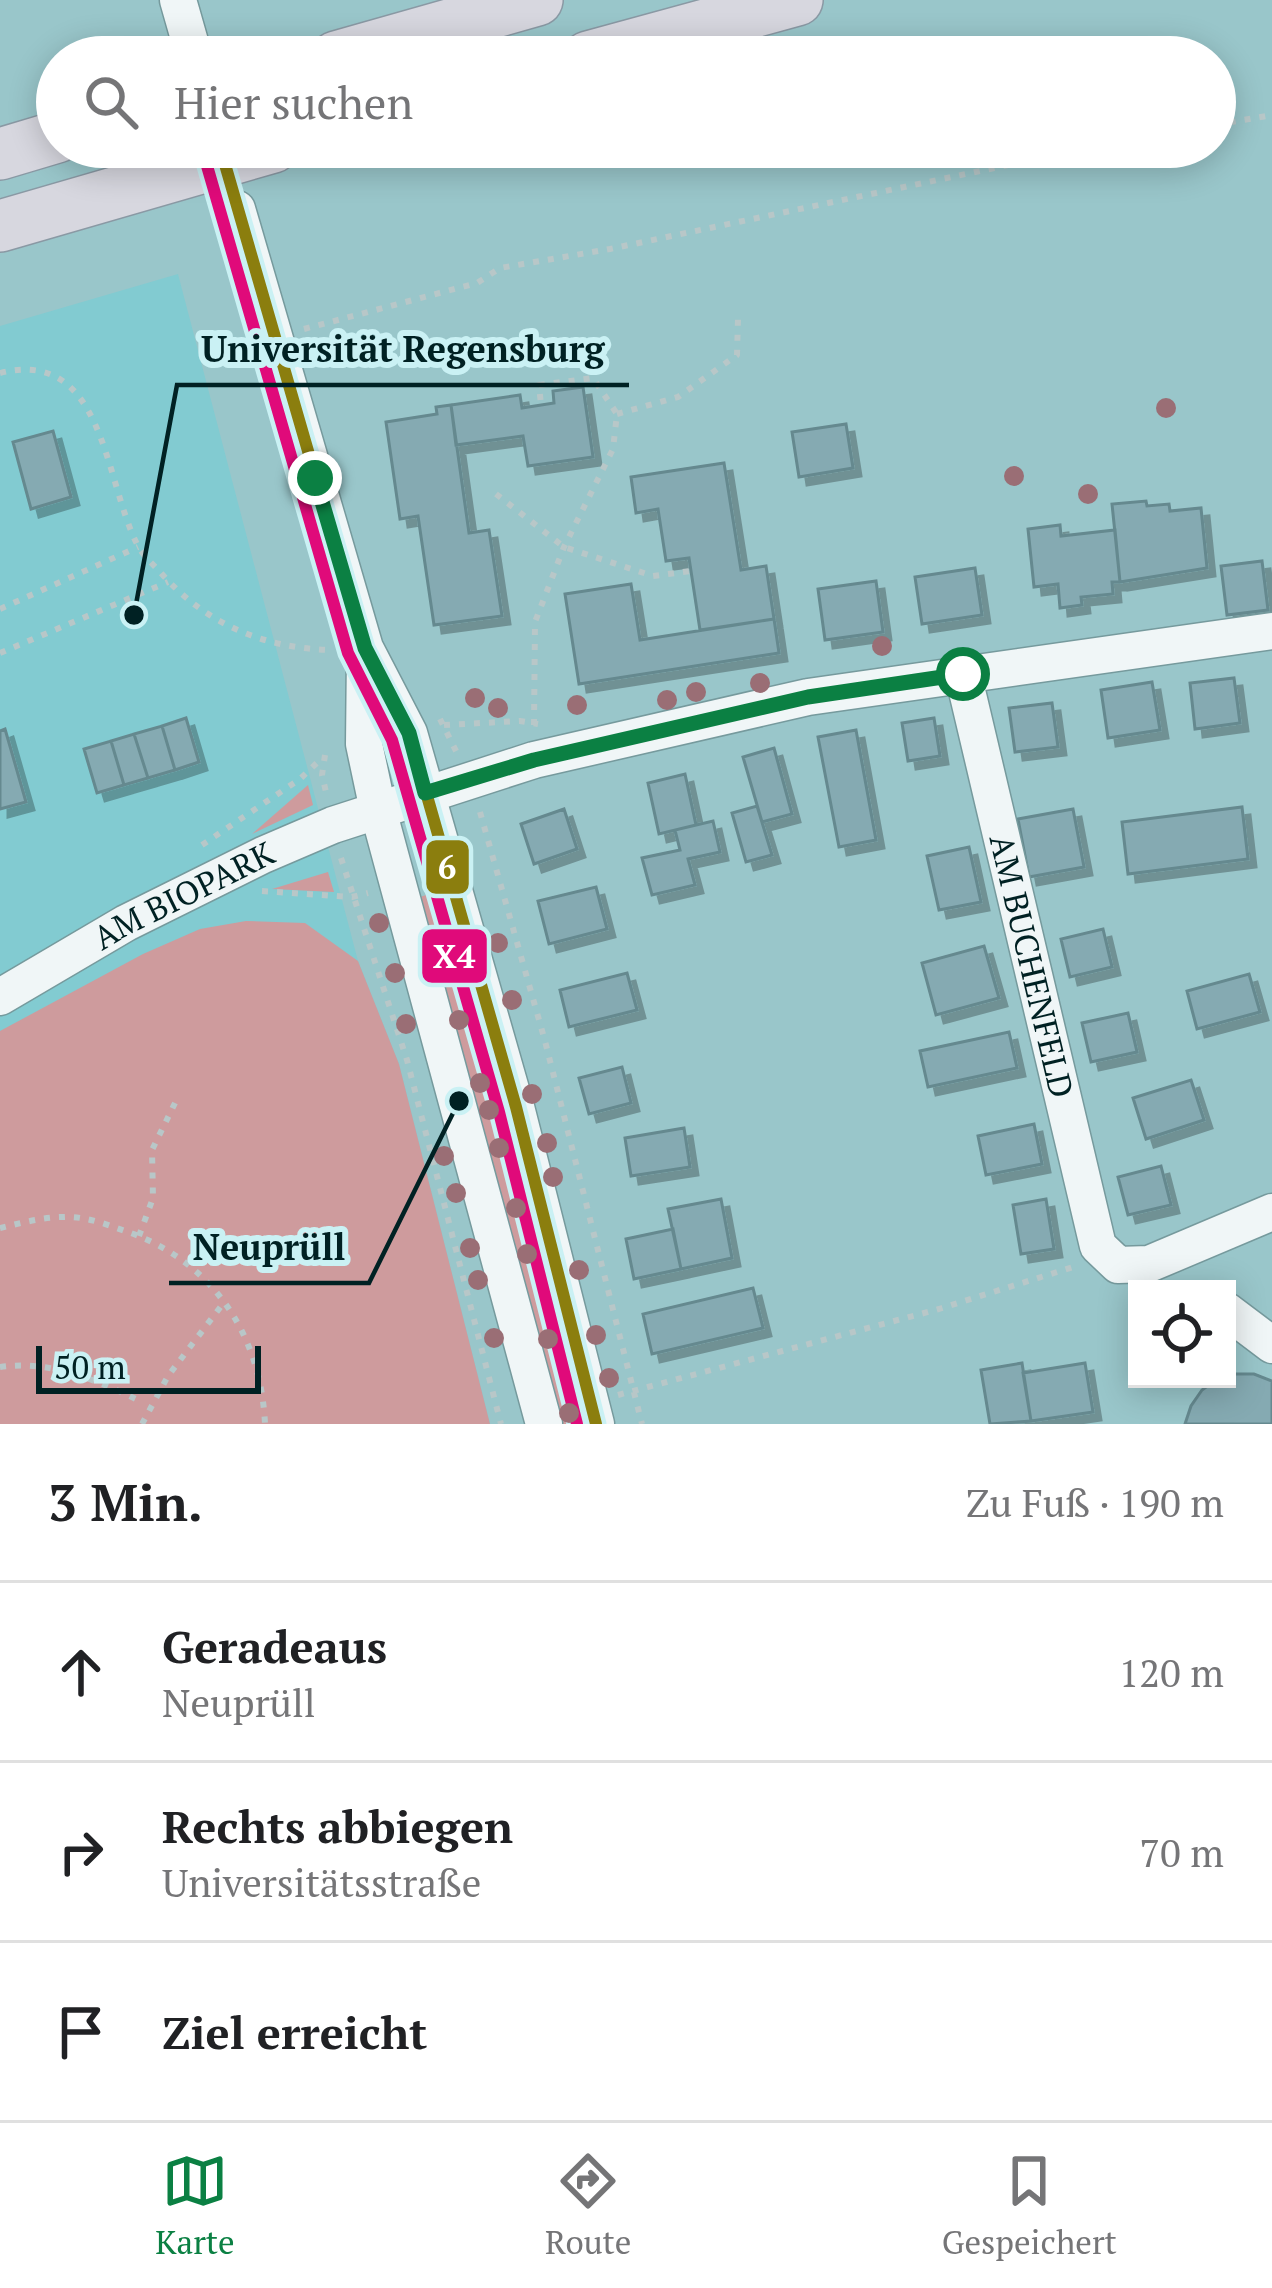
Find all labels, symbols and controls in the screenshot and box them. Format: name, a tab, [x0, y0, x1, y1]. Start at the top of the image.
search box	[36, 36, 1236, 168]
icon: search	[78, 69, 144, 135]
text: Hier suchen	[174, 72, 413, 132]
callout: Universität Regensburg	[177, 313, 629, 385]
text: Universität Regensburg	[201, 325, 605, 372]
route end	[288, 451, 342, 505]
route start	[936, 647, 990, 701]
street label: AM BUCHENFELD	[981, 830, 1084, 1102]
street label: AM BIOPARK	[85, 831, 282, 959]
line badge: 6	[424, 838, 471, 896]
text: 6	[438, 845, 456, 888]
line badge: X4	[420, 927, 489, 985]
text: X4	[433, 934, 476, 977]
callout: Neuprüll	[169, 1211, 369, 1283]
text: Neuprüll	[193, 1223, 345, 1270]
map controls	[1128, 1280, 1236, 1388]
button: locate	[1128, 1280, 1236, 1388]
scale bar	[36, 1340, 261, 1393]
text: 50 m	[54, 1345, 126, 1388]
text: 3 Min.	[48, 1468, 203, 1536]
text: Zu Fuß · 190 m	[966, 1476, 1224, 1528]
text: Geradeaus	[162, 1616, 387, 1676]
icon: ahead	[48, 1639, 114, 1705]
text: 120 m	[1119, 1646, 1224, 1698]
text: Neuprüll	[162, 1676, 315, 1728]
text: Rechts abbiegen	[162, 1796, 513, 1856]
icon: right	[48, 1819, 114, 1885]
text: 70 m	[1139, 1826, 1224, 1878]
text: Universitätsstraße	[162, 1856, 481, 1908]
icon: arrive	[48, 1999, 114, 2065]
text: Ziel erreicht	[162, 2002, 427, 2062]
tab: Karte	[155, 2148, 235, 2263]
tab: Route	[545, 2148, 631, 2263]
tab: Gespeichert	[942, 2148, 1117, 2263]

